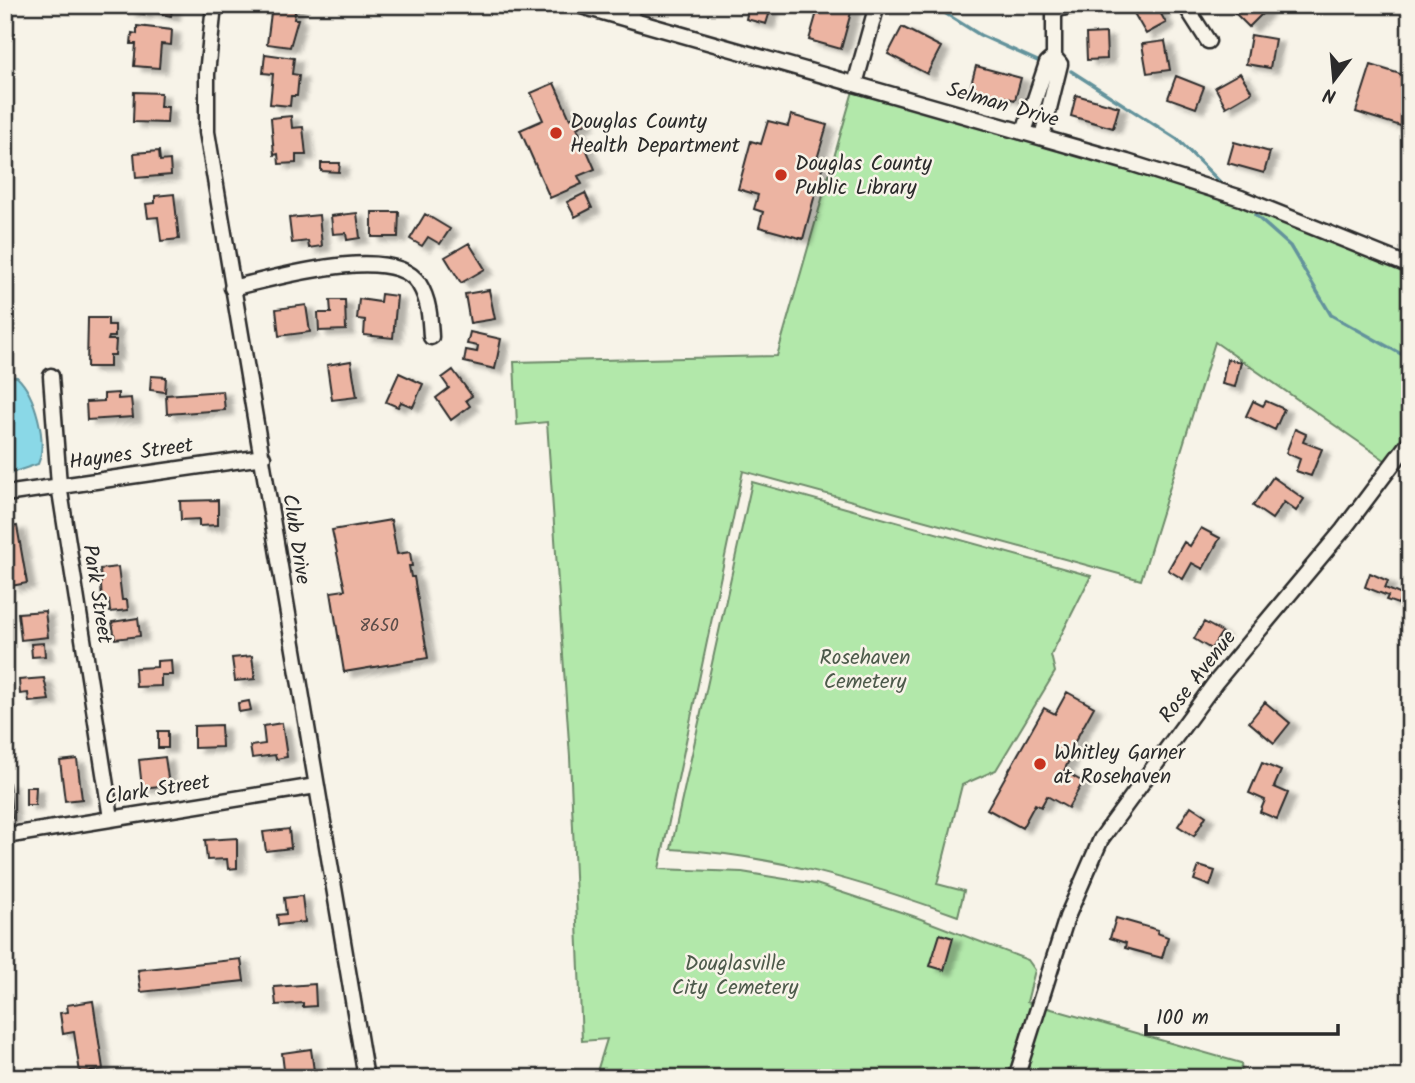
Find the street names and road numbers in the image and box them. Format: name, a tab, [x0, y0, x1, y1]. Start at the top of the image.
street label: Selman Drive	[942, 74, 1063, 137]
street label: Haynes Street	[67, 429, 196, 480]
street label: Club Drive	[272, 492, 319, 587]
street label: Park Street	[72, 542, 121, 647]
street label: Rose Avenue	[1151, 623, 1246, 731]
street label: Clark Street	[102, 766, 213, 815]

